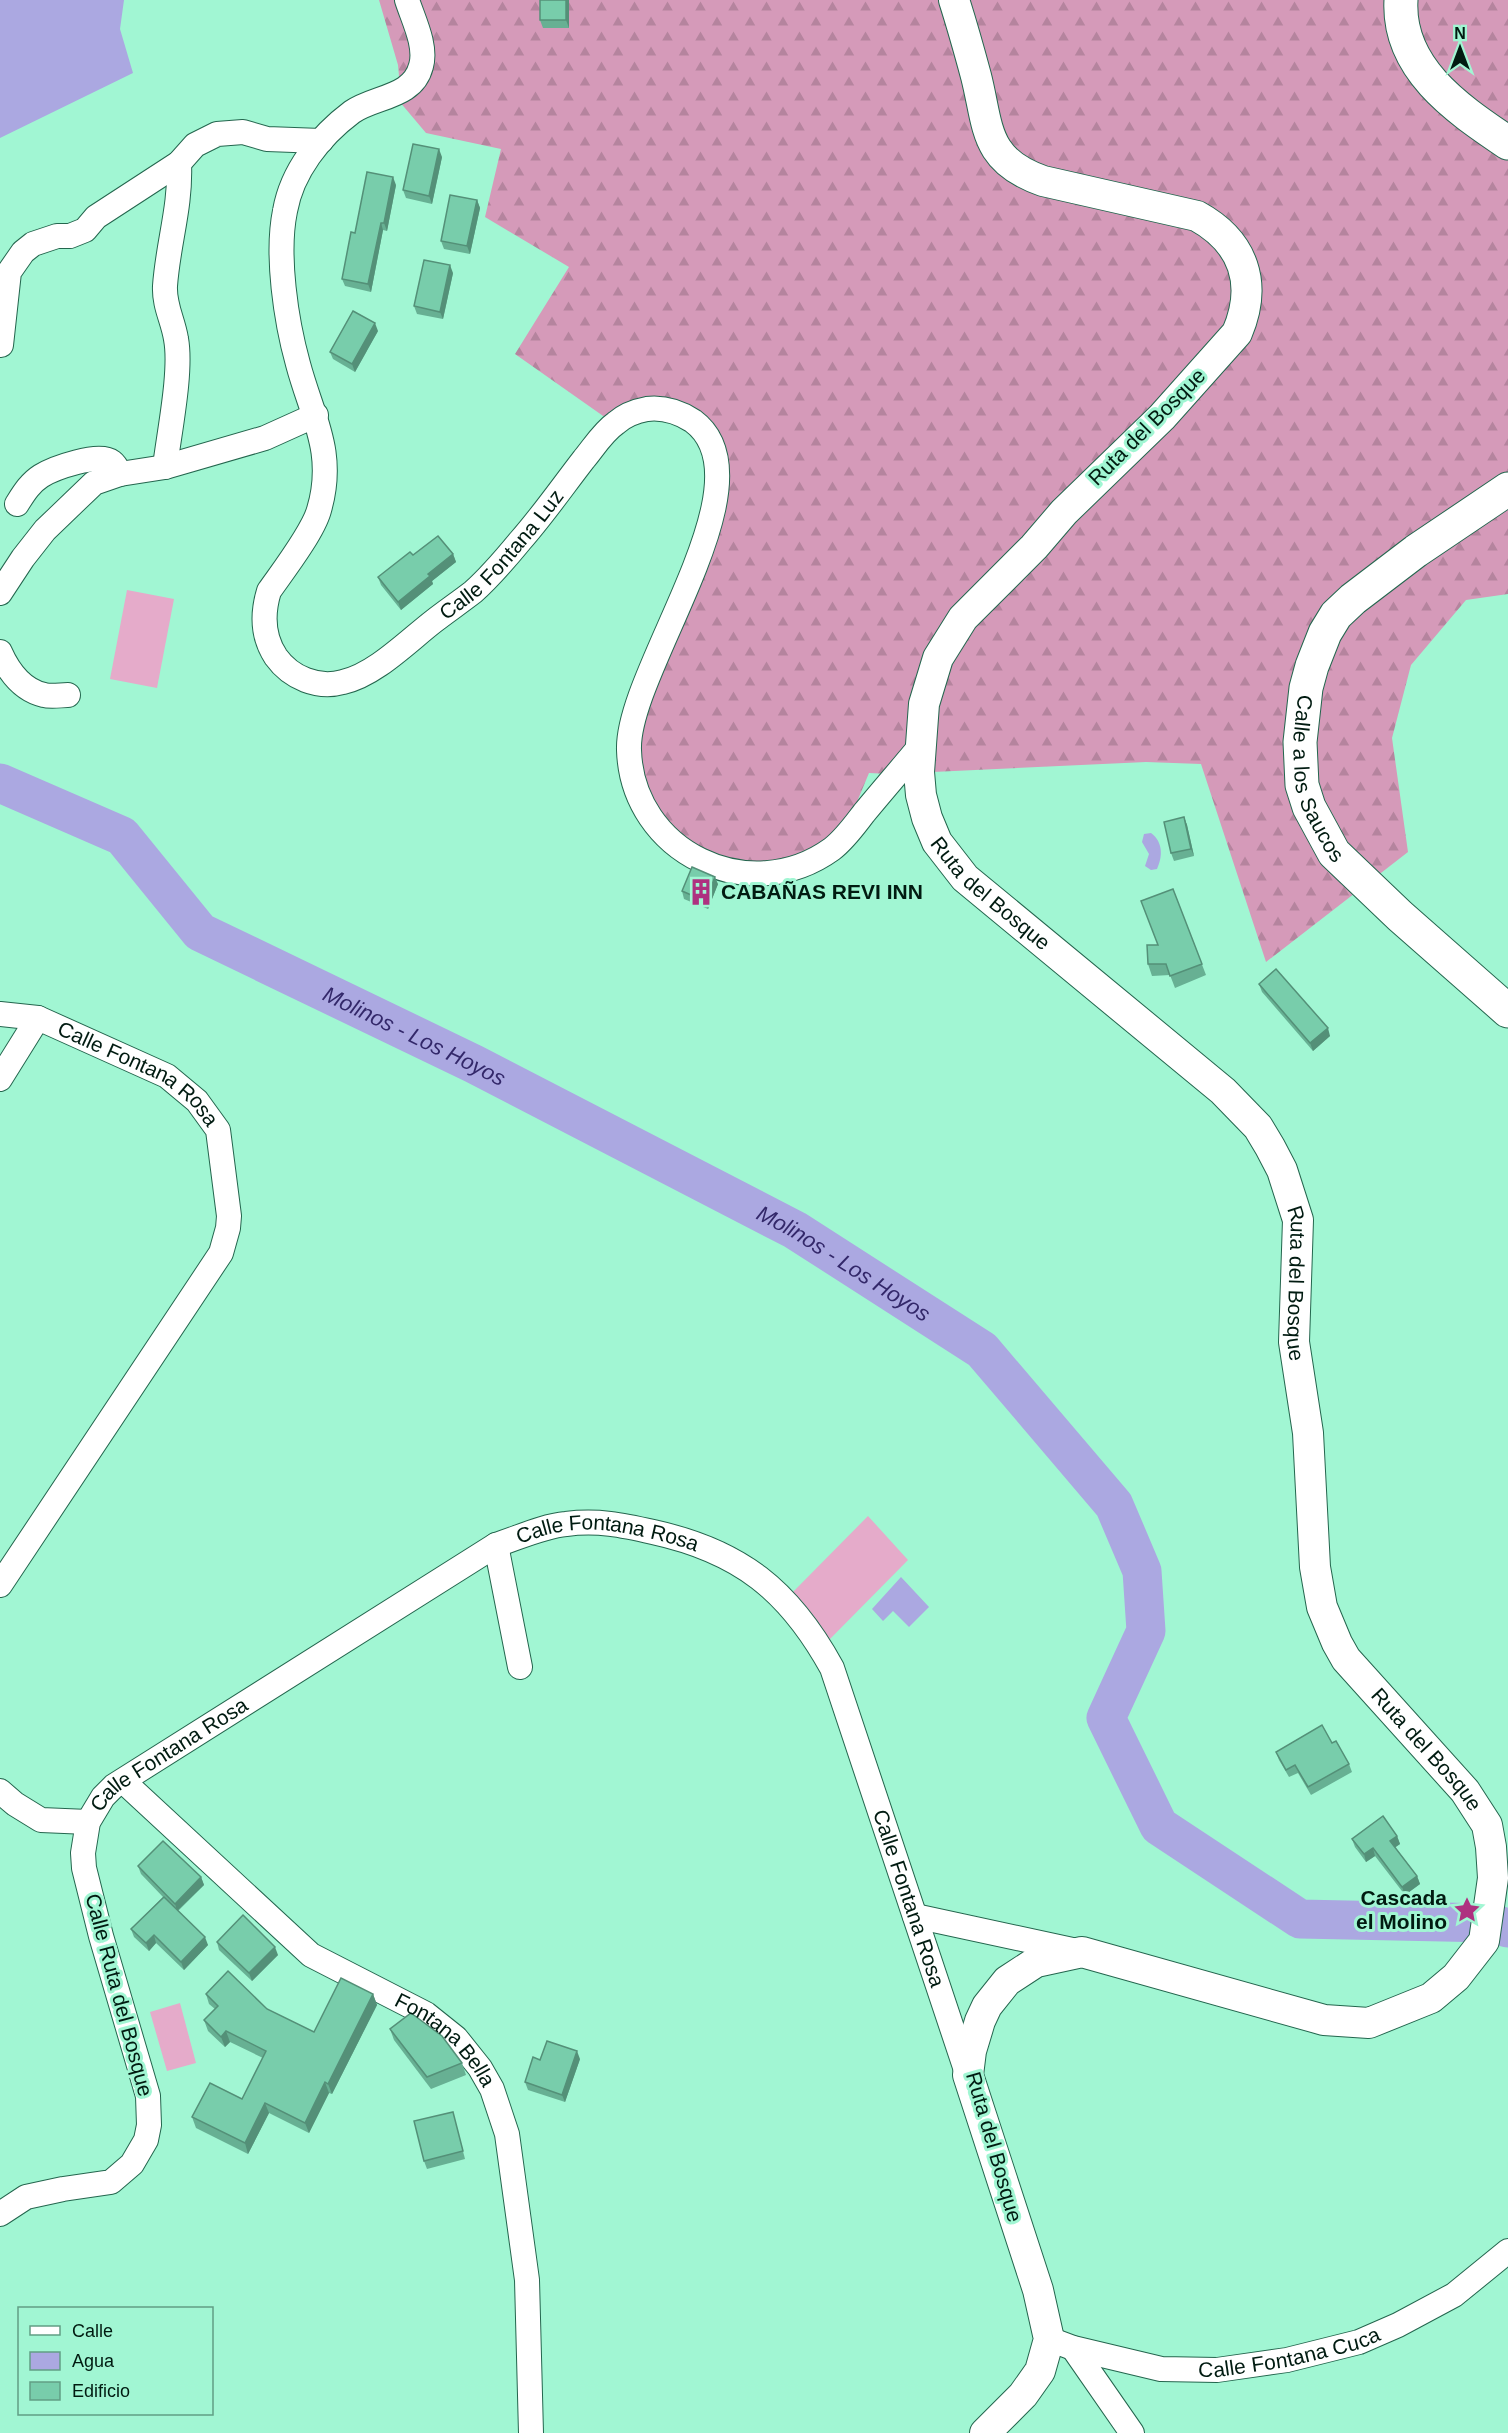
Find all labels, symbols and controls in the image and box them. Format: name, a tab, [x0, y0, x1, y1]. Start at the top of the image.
north arrow	[1430, 18, 1490, 78]
text: N	[1454, 25, 1466, 42]
street label: Ruta del Bosque	[1084, 364, 1210, 490]
street label: Calle Fontana Luz	[435, 485, 568, 624]
street label: Calle a los Saucos	[1289, 694, 1348, 867]
street label: Ruta del Bosque	[926, 832, 1055, 954]
building icon: CABAÑAS REVI INN	[686, 877, 716, 907]
place label: CABAÑAS REVI INN	[721, 880, 923, 903]
water label: Molinos - Los Hoyos	[319, 981, 510, 1091]
street label: Calle Fontana Rosa	[54, 1016, 223, 1131]
water label: Molinos - Los Hoyos	[753, 1201, 935, 1327]
street label: Ruta del Bosque	[1282, 1203, 1310, 1363]
street label: Calle Fontana Rosa	[513, 1511, 702, 1555]
street label: Ruta del Bosque	[1367, 1683, 1487, 1815]
street label: Calle Fontana Rosa	[85, 1693, 252, 1815]
street label: Calle Fontana Rosa	[869, 1806, 950, 1990]
place label: Cascada el Molino	[1356, 1886, 1447, 1933]
street label: Calle Ruta del Bosque	[81, 1891, 158, 2099]
place icon: Cascada el Molino	[1452, 1895, 1482, 1925]
street label: Fontana Bella	[391, 1988, 500, 2091]
street label: Ruta del Bosque	[962, 2069, 1027, 2225]
legend	[18, 2307, 213, 2415]
text: Calle	[72, 2321, 113, 2341]
street label: Calle Fontana Cuca	[1198, 2322, 1384, 2381]
text: Agua	[72, 2351, 115, 2371]
text: Edificio	[72, 2381, 130, 2401]

